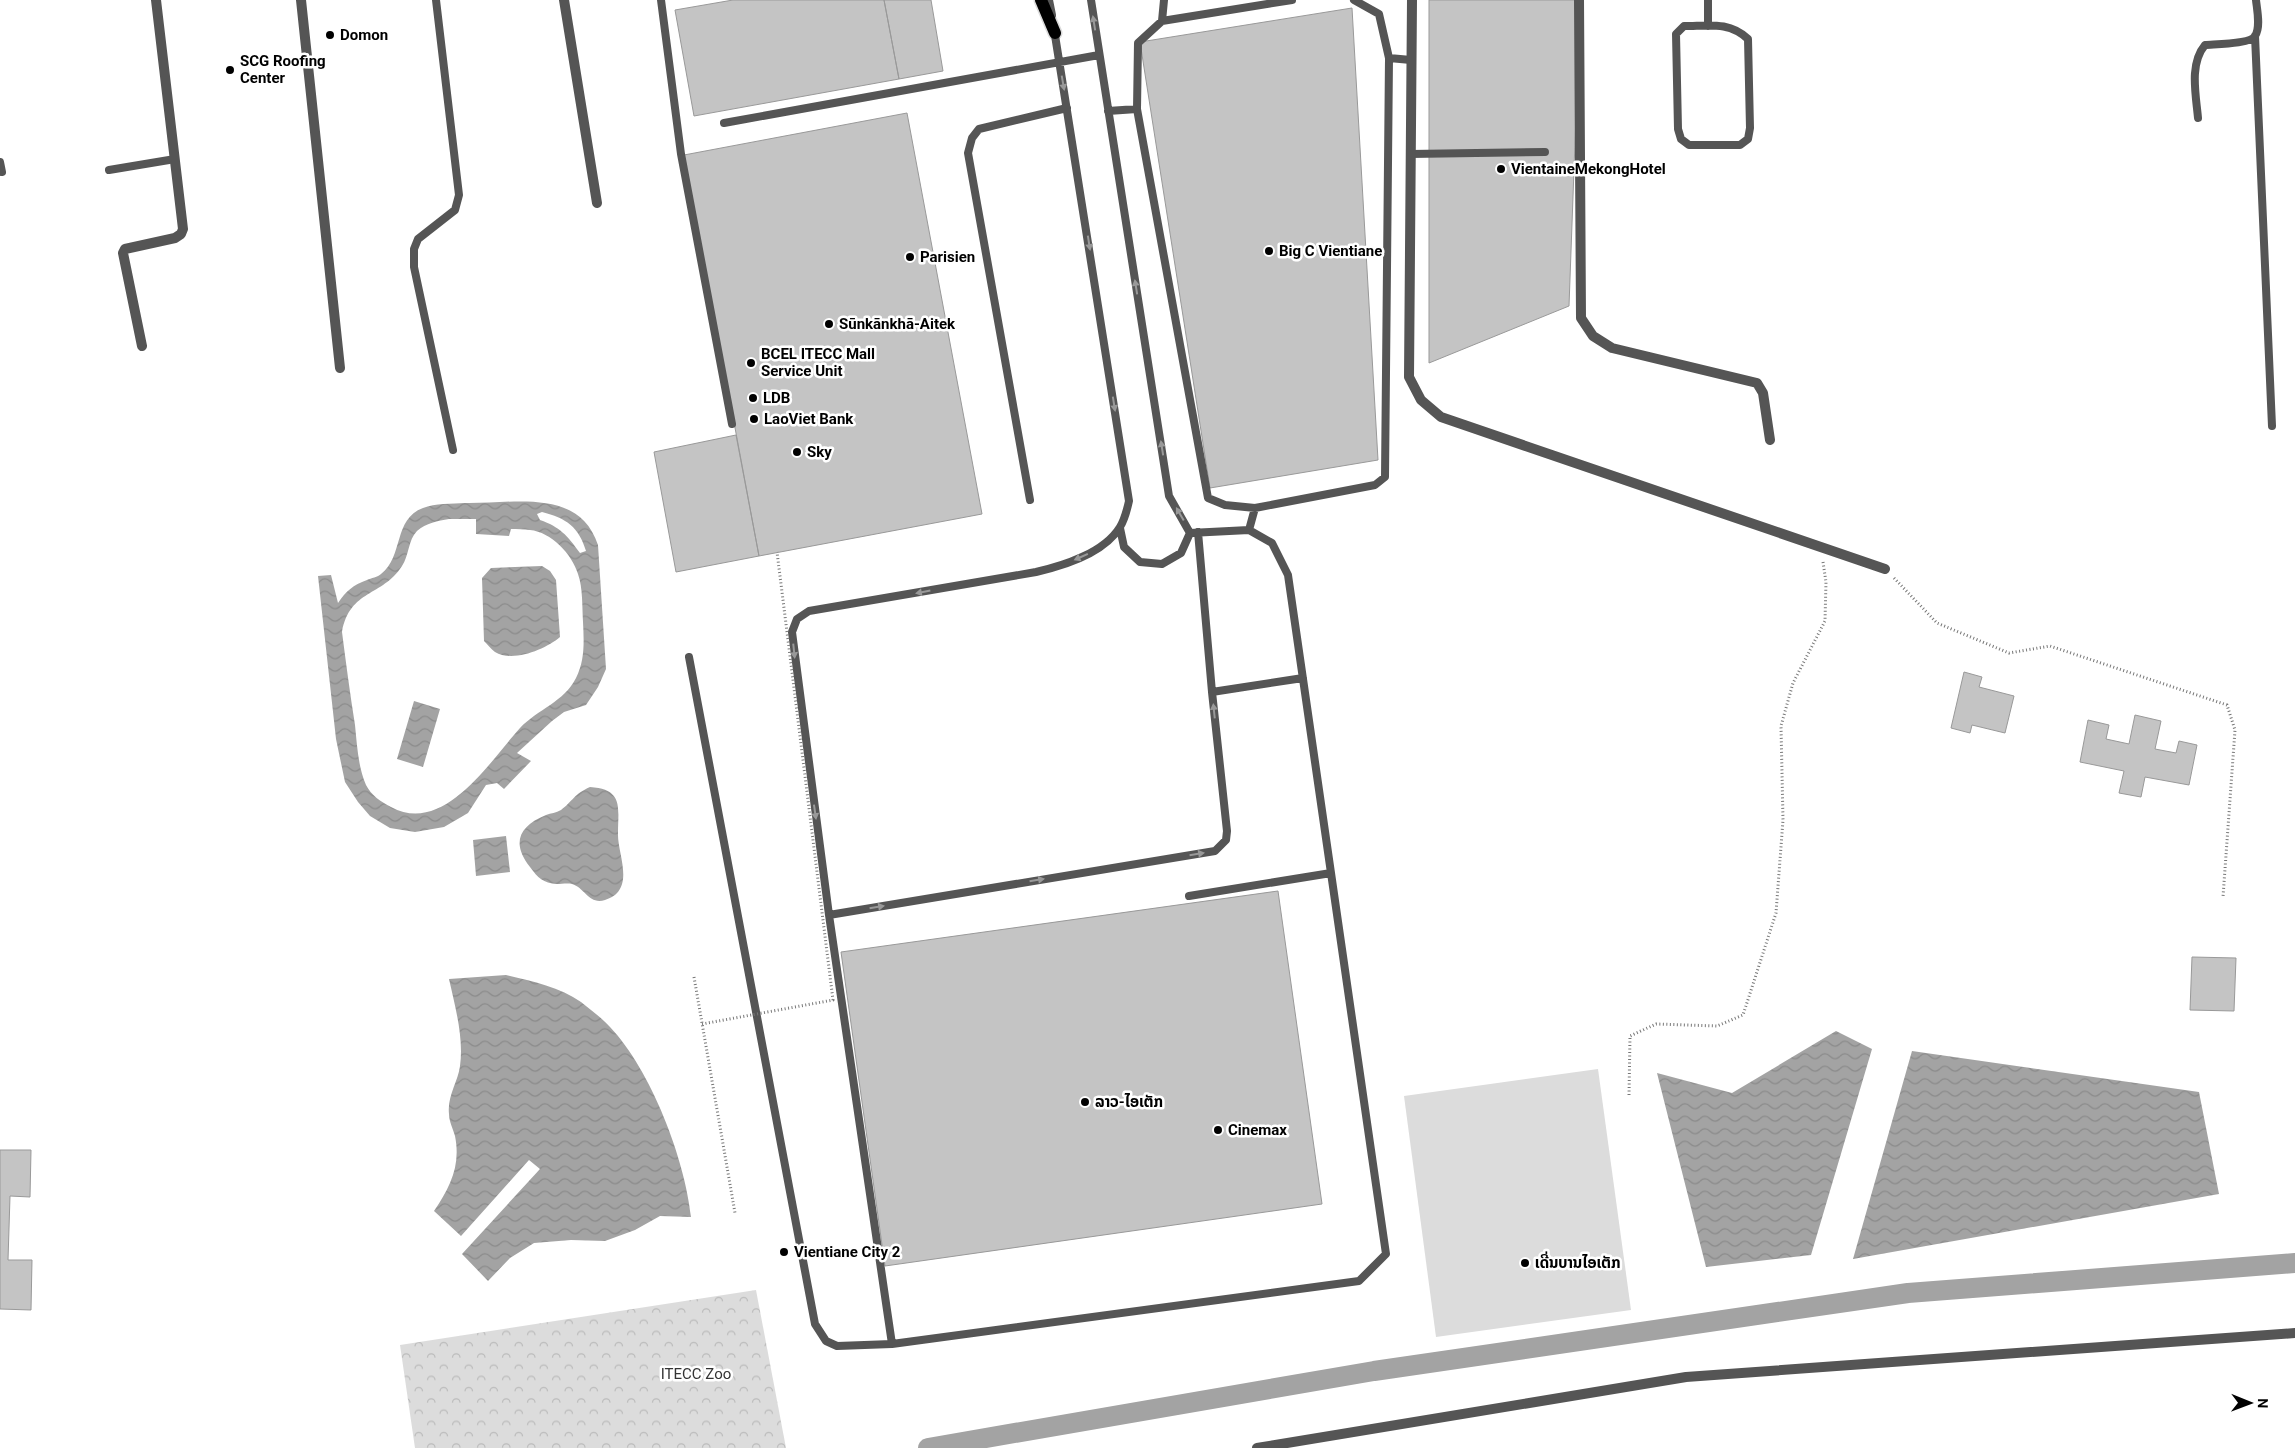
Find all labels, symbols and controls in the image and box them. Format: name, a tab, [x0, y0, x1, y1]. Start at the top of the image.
one-way arrow	[1090, 15, 1098, 31]
place label: Domon	[340, 26, 388, 44]
marker: Domon	[324, 29, 336, 41]
place label: SCG Roofing Center	[240, 52, 326, 87]
marker: SCG Roofing Center	[224, 64, 236, 76]
one-way arrow	[1059, 75, 1067, 91]
place label: VientaineMekongHotel	[1511, 160, 1666, 178]
marker: VientaineMekongHotel	[1495, 163, 1507, 175]
one-way arrow	[1086, 235, 1094, 251]
place label: Big C Vientiane	[1279, 242, 1382, 260]
marker: Big C Vientiane	[1263, 245, 1275, 257]
place label: Parisien	[920, 248, 975, 266]
marker: Parisien	[904, 251, 916, 263]
one-way arrow	[1132, 279, 1140, 295]
place label: Sūnkānkhā-Aitek	[839, 315, 956, 333]
marker: Sūnkānkhā-Aitek	[823, 318, 835, 330]
place label: BCEL ITECC Mall Service Unit	[761, 345, 875, 380]
marker: BCEL ITECC Mall Service Unit	[745, 357, 757, 369]
place label: LDB	[763, 389, 790, 407]
marker: LDB	[747, 392, 759, 404]
one-way arrow	[1110, 396, 1118, 412]
place label: LaoViet Bank	[764, 410, 854, 428]
marker: LaoViet Bank	[748, 413, 760, 425]
one-way arrow	[1157, 440, 1165, 456]
place label: Sky	[807, 443, 832, 461]
marker: Sky	[791, 446, 803, 458]
one-way arrow	[1175, 508, 1184, 521]
one-way arrow	[1074, 554, 1088, 562]
one-way arrow	[914, 588, 930, 596]
one-way arrow	[790, 643, 798, 659]
one-way arrow	[1210, 703, 1218, 719]
one-way arrow	[811, 804, 819, 820]
one-way arrow	[1190, 849, 1206, 857]
one-way arrow	[1029, 876, 1045, 884]
one-way arrow	[869, 902, 885, 910]
place label: ລາວ-ໄອເຕັກ	[1095, 1093, 1163, 1111]
marker: ລາວ-ໄອເຕັກ	[1079, 1096, 1091, 1108]
place label: Cinemax	[1228, 1121, 1287, 1139]
marker: Cinemax	[1212, 1124, 1224, 1136]
place label: Vientiane City 2	[794, 1243, 901, 1261]
marker: Vientiane City 2	[778, 1246, 790, 1258]
place label: ເດີ່ນບານໄອເຕັກ	[1535, 1251, 1620, 1272]
marker: ເດີ່ນບານໄອເຕັກ	[1519, 1257, 1531, 1269]
park label: ITECC Zoo	[661, 1365, 731, 1383]
north arrow	[2225, 1378, 2275, 1428]
text: N	[2255, 1398, 2271, 1408]

